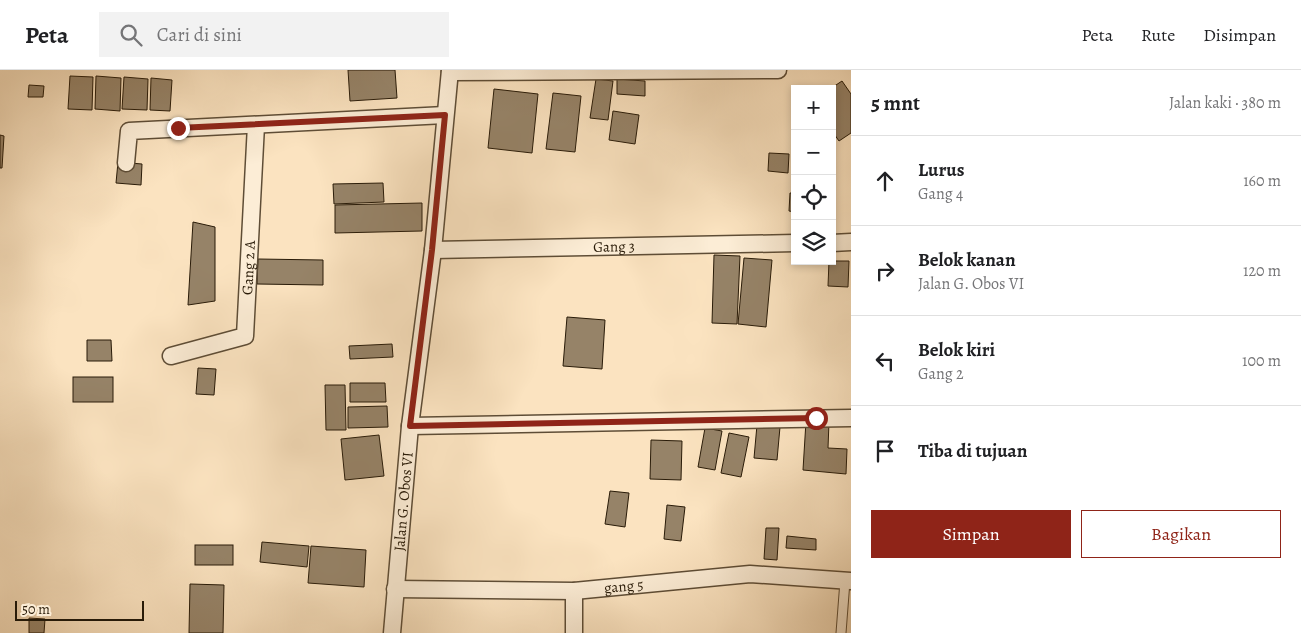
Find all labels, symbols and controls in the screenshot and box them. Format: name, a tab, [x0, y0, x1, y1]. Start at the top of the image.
search box	[99, 12, 449, 57]
text: Peta	[25, 19, 69, 51]
icon: search	[117, 21, 145, 49]
text: Cari di sini	[157, 22, 242, 48]
text: Peta	[1082, 23, 1113, 47]
text: Rute	[1141, 23, 1175, 47]
text: Disimpan	[1203, 23, 1276, 47]
map controls	[791, 85, 836, 265]
button: +	[791, 85, 836, 130]
text: 5 mnt	[871, 89, 920, 117]
text: Jalan kaki · 380 m	[1169, 92, 1281, 114]
route end	[167, 117, 190, 140]
button: −	[791, 130, 836, 175]
text: Lurus	[918, 157, 964, 183]
icon: ahead	[871, 167, 899, 195]
text: 160 m	[1243, 170, 1281, 192]
button: locate	[791, 175, 836, 220]
text: Gang 4	[918, 183, 963, 205]
button: layers	[791, 220, 836, 265]
street label: Gang 3	[593, 236, 635, 257]
street label: Gang 2 A	[237, 240, 260, 295]
text: Belok kanan	[918, 247, 1016, 273]
icon: right	[871, 257, 899, 285]
text: 120 m	[1243, 260, 1281, 282]
text: Jalan G. Obos VI	[918, 273, 1024, 295]
text: Belok kiri	[918, 337, 995, 363]
icon: left	[871, 347, 899, 375]
text: 100 m	[1242, 350, 1281, 372]
text: Gang 2	[918, 363, 964, 385]
route start	[805, 407, 828, 430]
icon: arrive	[871, 437, 899, 465]
text: Tiba di tujuan	[918, 438, 1027, 464]
street label: Jalan G. Obos VI	[389, 451, 418, 552]
button: Simpan	[871, 510, 1071, 558]
button: Bagikan	[1081, 510, 1281, 558]
street label: gang 5	[603, 574, 644, 598]
scale bar	[15, 598, 144, 621]
text: 50 m	[22, 600, 50, 619]

